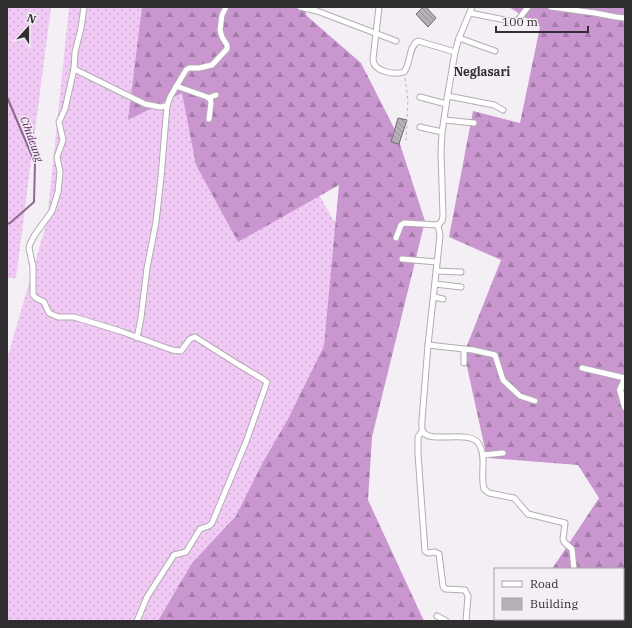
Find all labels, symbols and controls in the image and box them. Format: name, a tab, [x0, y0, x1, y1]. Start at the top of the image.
north arrow	[8, 8, 48, 48]
scale bar	[496, 8, 588, 34]
text: N	[25, 11, 38, 27]
text: 100 m	[502, 14, 538, 29]
district label: Neglasari	[454, 64, 510, 79]
water label: Cihideung	[17, 114, 47, 165]
legend	[494, 568, 624, 620]
text: Road	[530, 576, 559, 591]
text: Building	[530, 596, 578, 611]

